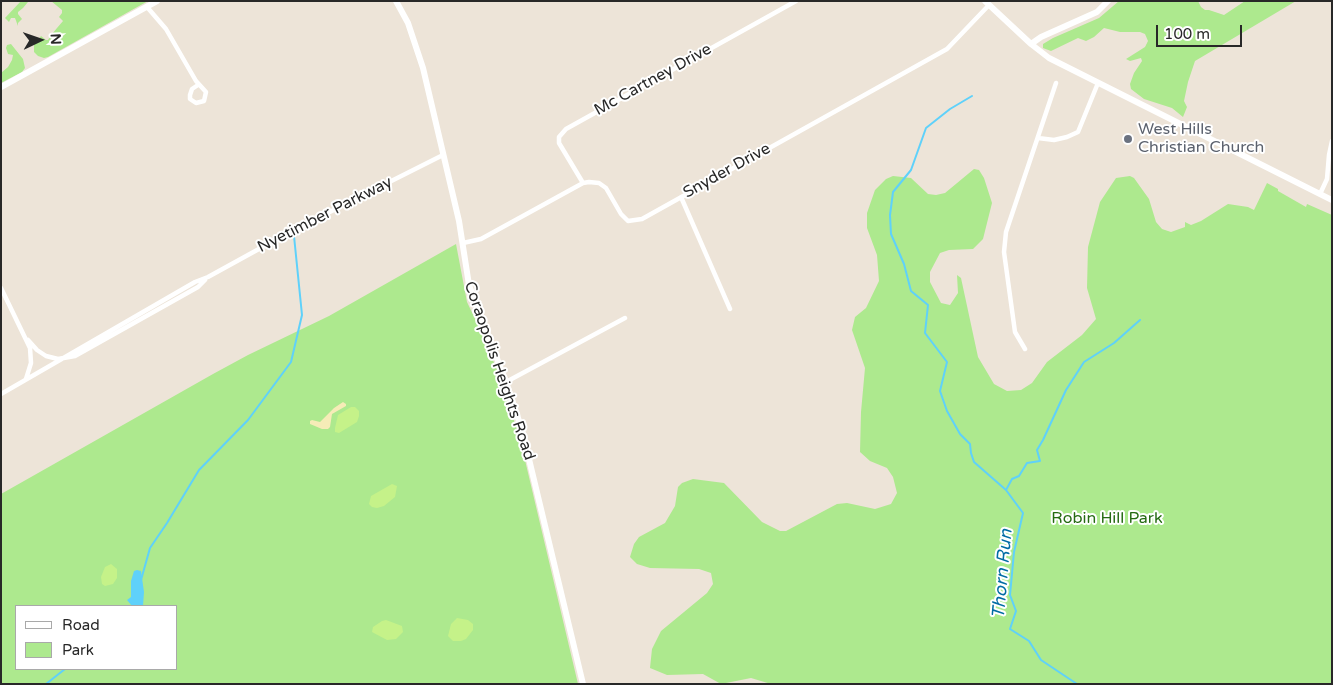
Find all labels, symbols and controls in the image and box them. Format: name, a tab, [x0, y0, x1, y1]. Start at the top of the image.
north arrow	[15, 15, 65, 65]
scale bar	[1158, 15, 1244, 47]
text: 100 m	[1164, 25, 1210, 43]
text: N	[47, 33, 64, 45]
street label: Mc Cartney Drive	[591, 40, 715, 120]
place label: West Hills Christian Church	[1138, 120, 1264, 158]
marker: West Hills Christian Church	[1122, 133, 1134, 145]
street label: Snyder Drive	[680, 139, 774, 203]
street label: Nyetimber Parkway	[254, 173, 396, 257]
street label: Coraopolis Heights Road	[459, 279, 539, 463]
park label: Robin Hill Park	[1051, 509, 1163, 529]
water label: Thorn Run	[988, 528, 1018, 620]
legend	[15, 605, 178, 670]
text: Road	[62, 616, 100, 634]
text: Park	[62, 641, 94, 659]

